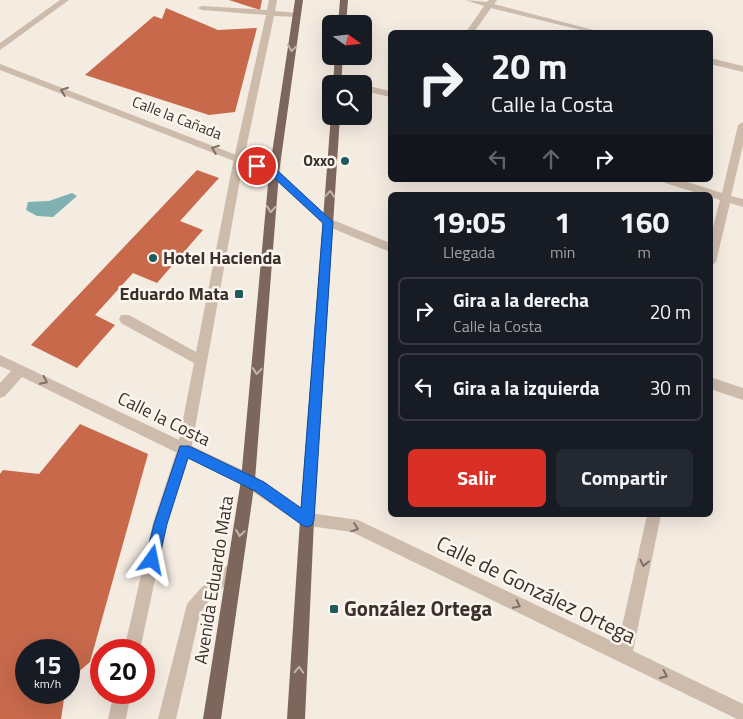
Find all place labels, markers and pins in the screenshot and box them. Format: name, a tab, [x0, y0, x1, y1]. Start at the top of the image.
pin	[236, 145, 278, 187]
place label: Oxxo	[303, 149, 335, 172]
marker: Oxxo	[339, 155, 351, 167]
place label: Hotel Hacienda	[163, 244, 281, 271]
marker: Hotel Hacienda	[147, 252, 159, 264]
place label: Eduardo Mata	[120, 280, 229, 307]
marker: Eduardo Mata	[233, 288, 245, 300]
place label: González Ortega	[344, 592, 492, 624]
marker: González Ortega	[328, 603, 340, 615]

